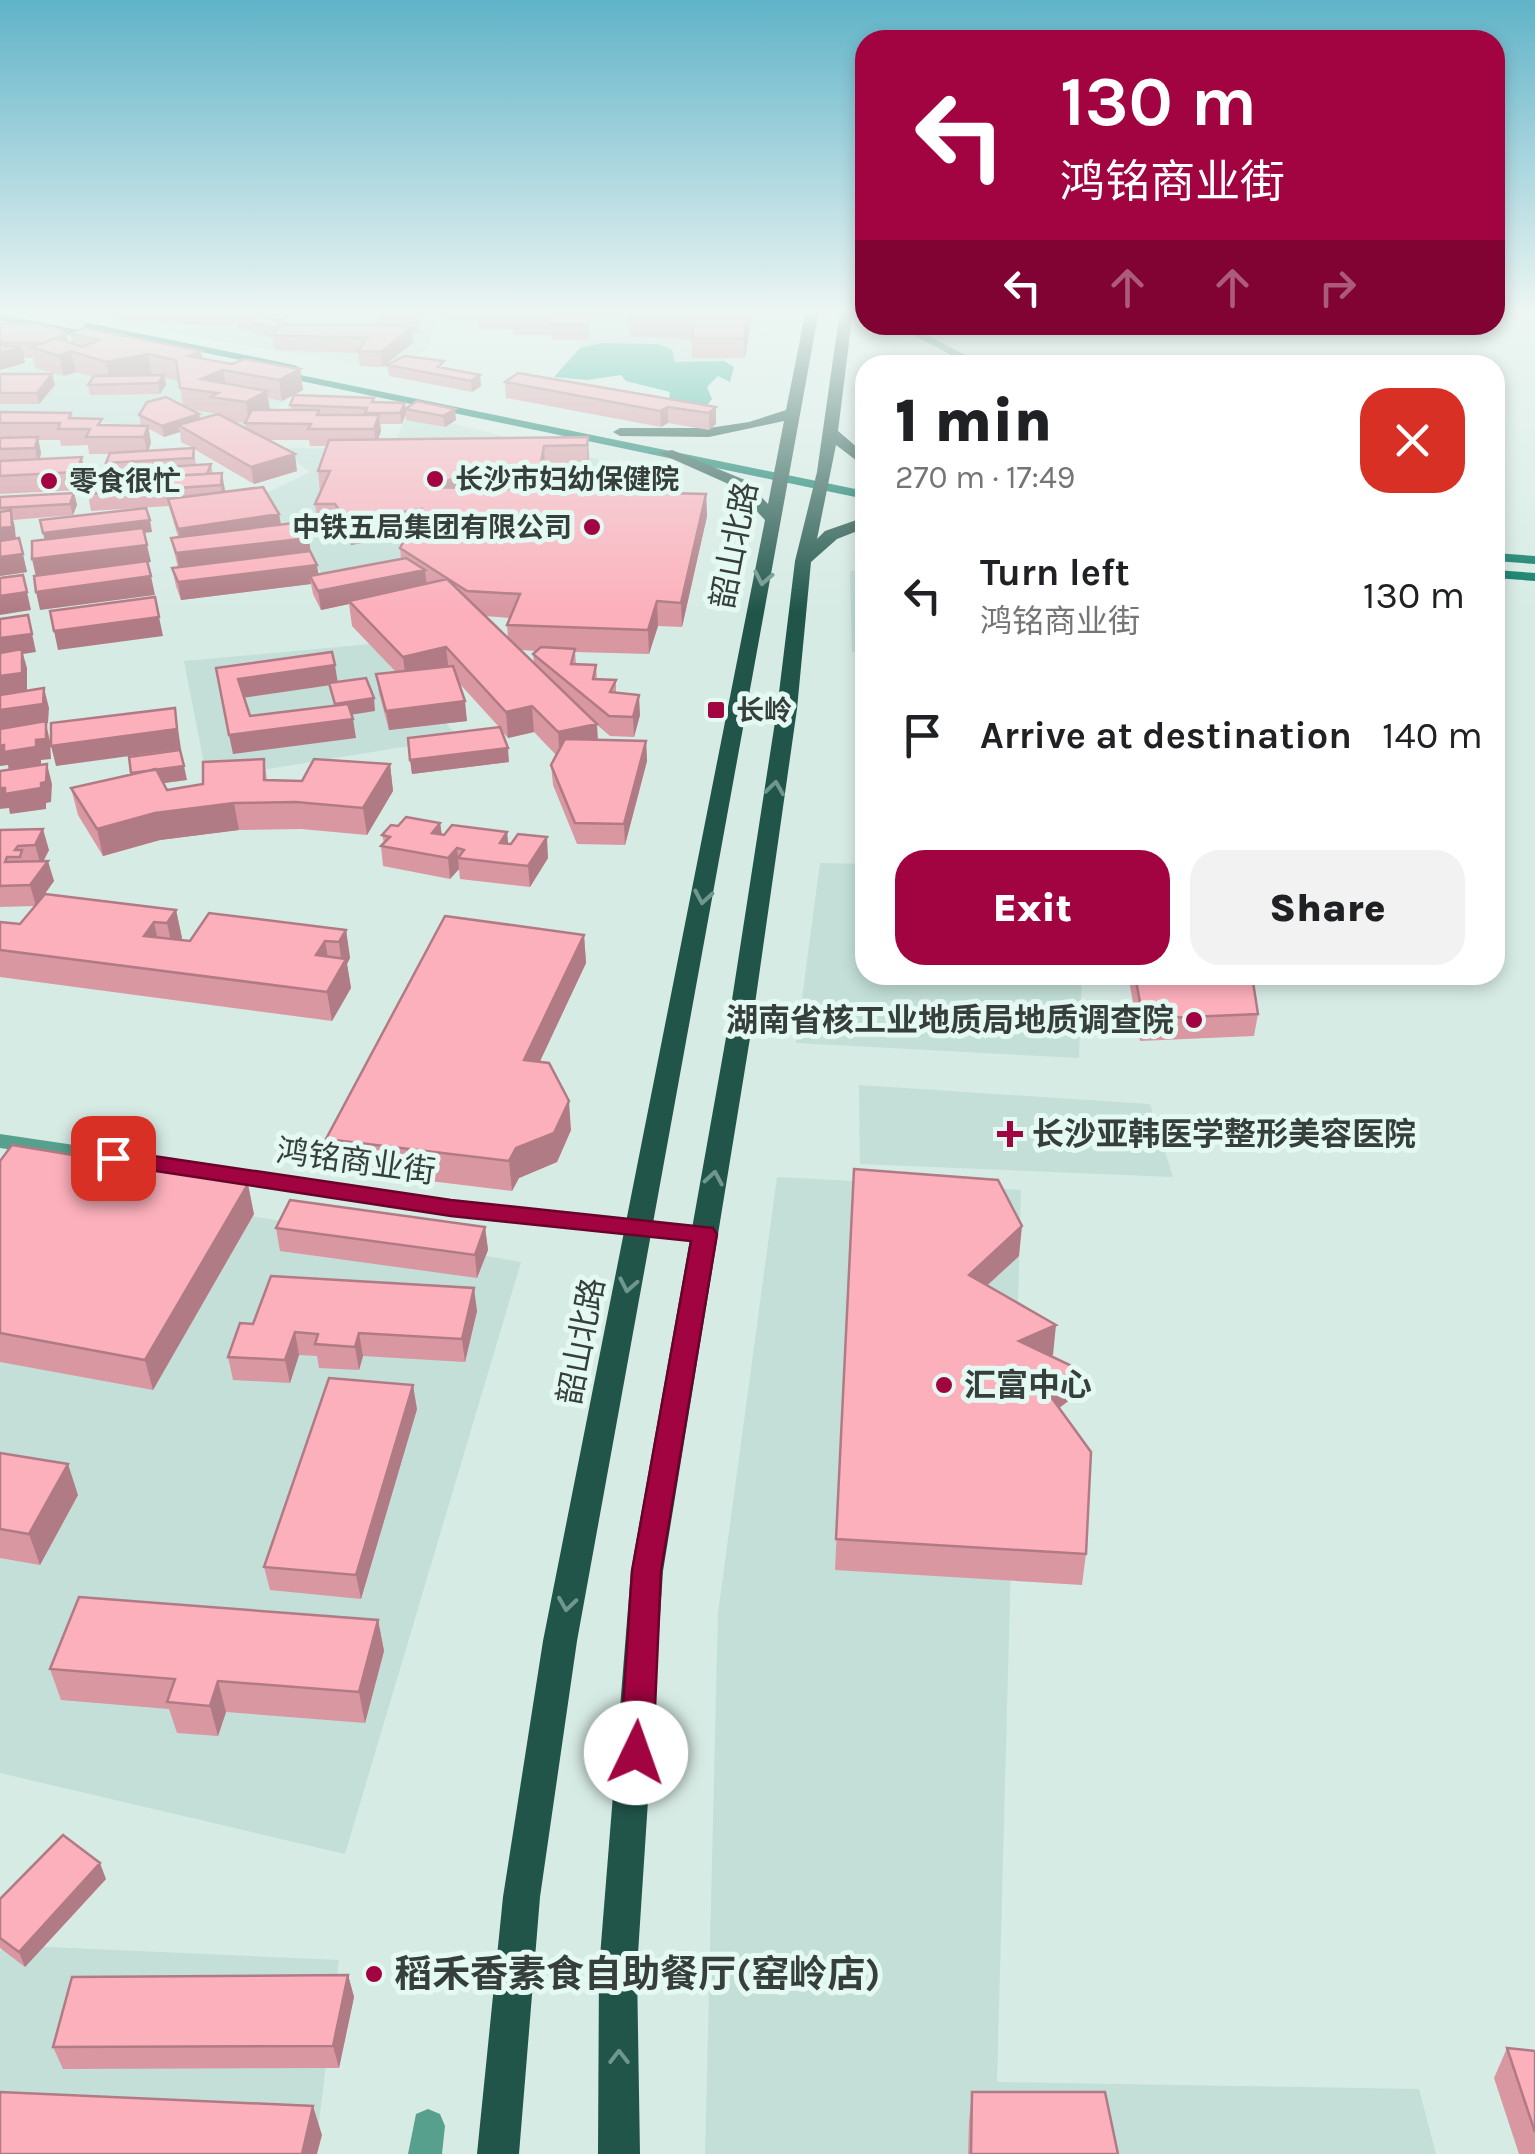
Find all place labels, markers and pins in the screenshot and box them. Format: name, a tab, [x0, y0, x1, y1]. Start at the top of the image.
place label: 长沙市妇幼保健院	[455, 463, 679, 496]
place label: 零食很忙	[69, 465, 181, 498]
marker: 长沙市妇幼保健院	[424, 468, 446, 490]
marker: 零食很忙	[38, 470, 60, 492]
place label: 中铁五局集团有限公司	[292, 511, 572, 544]
marker: 中铁五局集团有限公司	[581, 516, 603, 538]
place label: 长岭	[736, 694, 792, 727]
marker: 长岭	[705, 699, 727, 721]
place label: 湖南省核工业地质局地质调查院	[726, 1002, 1174, 1039]
marker: 湖南省核工业地质局地质调查院	[1183, 1009, 1205, 1031]
pin	[71, 1116, 156, 1201]
place label: 长沙亚韩医学整形美容医院	[1032, 1116, 1416, 1153]
marker: 长沙亚韩医学整形美容医院	[997, 1121, 1023, 1147]
place label: 汇富中心	[964, 1367, 1092, 1404]
marker: 汇富中心	[933, 1374, 955, 1396]
place label: 稻禾香素食自助餐厅(窑岭店)	[394, 1952, 880, 1997]
marker: 稻禾香素食自助餐厅(窑岭店)	[363, 1963, 385, 1985]

